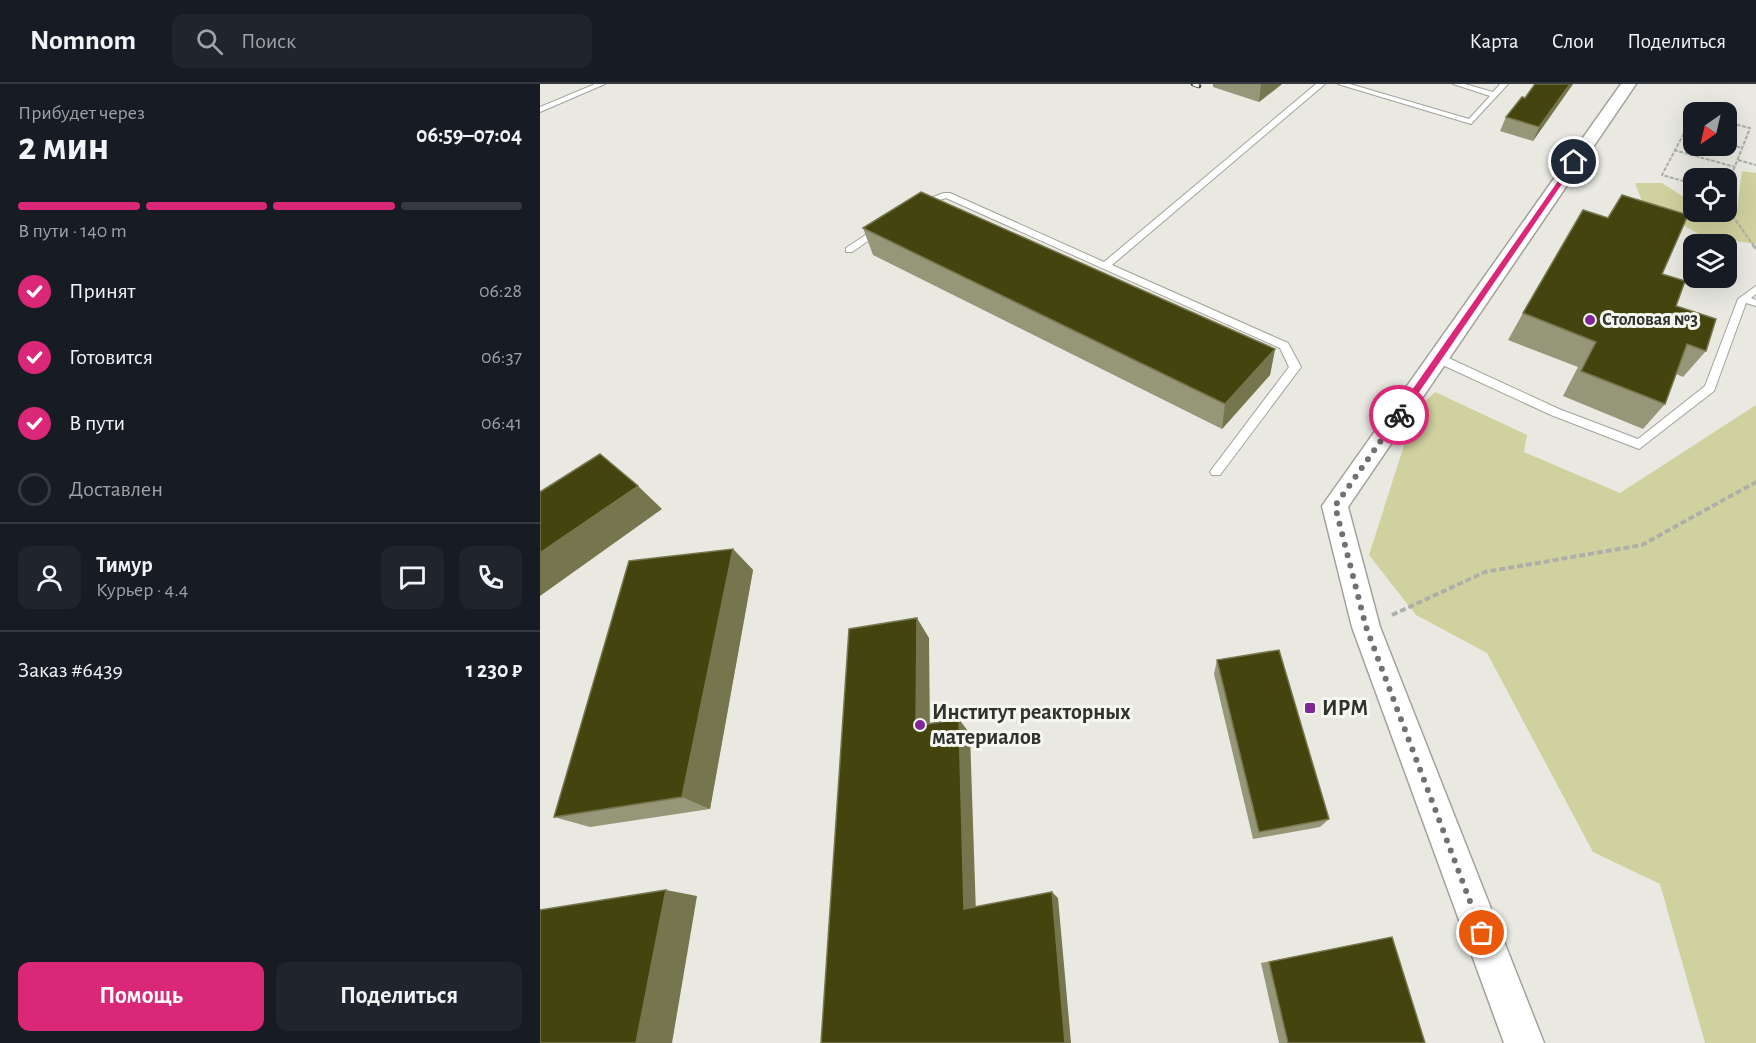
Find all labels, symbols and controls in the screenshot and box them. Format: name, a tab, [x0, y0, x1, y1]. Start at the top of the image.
search box	[172, 14, 592, 68]
icon: search	[193, 25, 226, 58]
text: Nomnom	[30, 27, 136, 55]
text: Поиск	[241, 30, 296, 52]
text: Карта	[1469, 31, 1519, 52]
text: Слои	[1552, 31, 1594, 52]
text: Поделиться	[1627, 31, 1726, 52]
north arrow	[1683, 102, 1737, 156]
map controls	[1683, 102, 1737, 288]
text: Прибудет через	[18, 103, 145, 123]
text: 06:59–07:04	[416, 124, 522, 146]
text: 2 мин	[18, 128, 109, 167]
pin	[1548, 136, 1599, 187]
icon: home	[1557, 145, 1590, 178]
button: locate	[1683, 168, 1737, 222]
text: В пути · 140 m	[18, 221, 127, 241]
button: layers	[1683, 234, 1737, 288]
icon: check	[18, 275, 51, 308]
text: Принят	[69, 280, 135, 302]
text: 06:28	[479, 281, 522, 301]
place label: Столовая №3	[1602, 311, 1698, 329]
marker: Столовая №3	[1583, 313, 1597, 327]
icon: check	[18, 341, 51, 374]
text: Готовится	[69, 346, 153, 368]
text: 06:37	[481, 347, 522, 367]
courier	[1369, 385, 1429, 445]
icon: bike	[1383, 399, 1416, 432]
icon: check	[18, 407, 51, 440]
text: В пути	[69, 412, 125, 434]
text: 06:41	[481, 413, 522, 433]
text: Доставлен	[69, 478, 163, 500]
button: person	[18, 546, 81, 609]
button: chat	[381, 546, 444, 609]
button: phone	[459, 546, 522, 609]
text: Тимур	[96, 554, 153, 576]
text: Курьер · 4.4	[96, 580, 188, 600]
text: Заказ #6439	[18, 659, 123, 681]
text: 1 230 ₽	[466, 659, 522, 681]
place label: ИРМ	[1322, 697, 1368, 719]
place label: Институт реакторных материалов	[932, 701, 1131, 748]
marker: ИРМ	[1303, 701, 1317, 715]
marker: Институт реакторных материалов	[913, 718, 927, 732]
pin	[1456, 907, 1507, 958]
icon: bag	[1465, 916, 1498, 949]
button: Помощь	[18, 962, 264, 1031]
button: Поделиться	[276, 962, 522, 1031]

